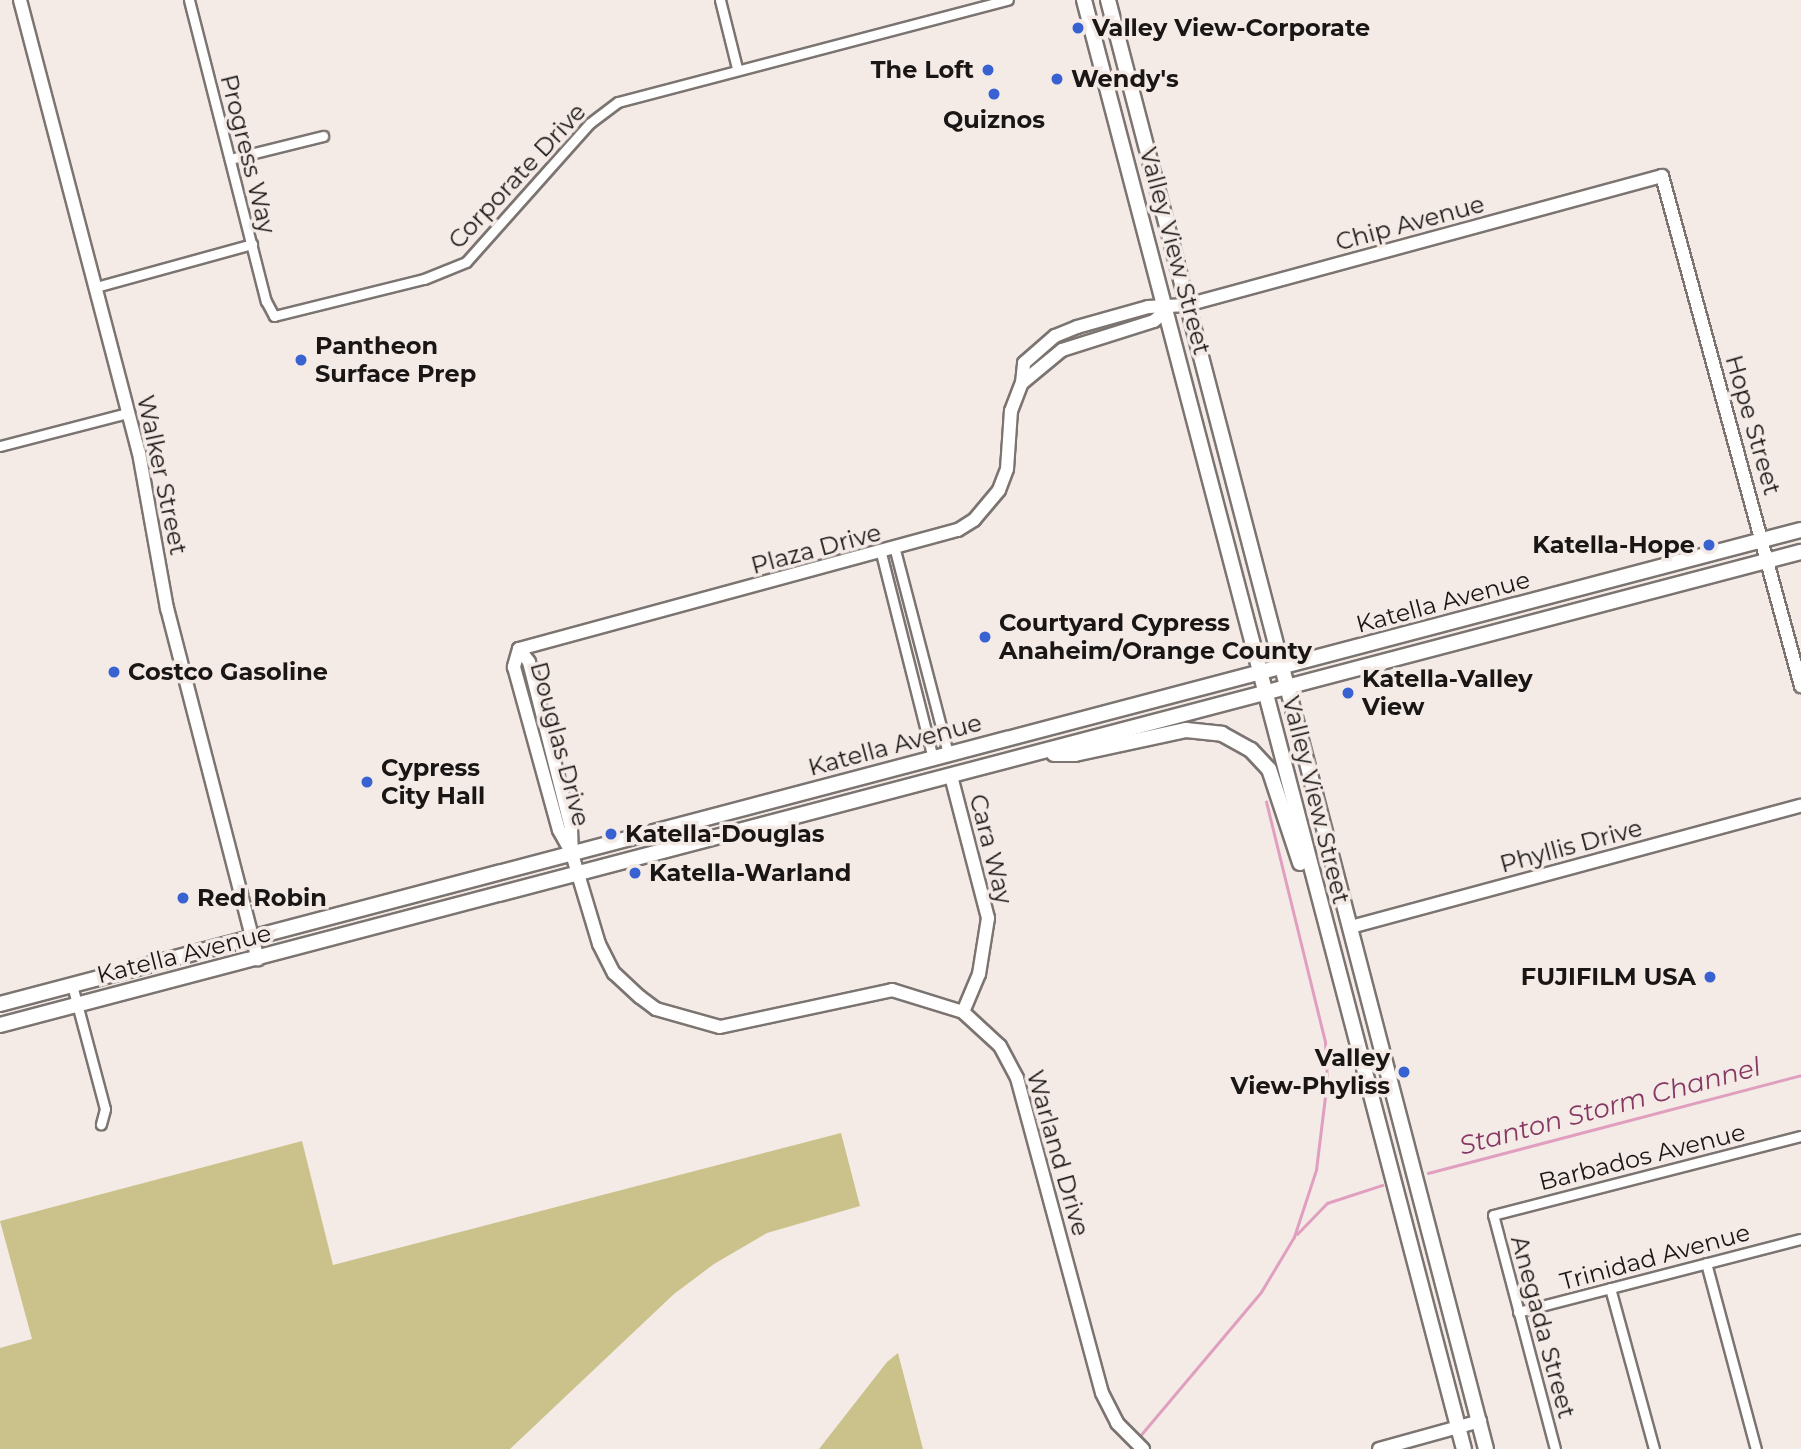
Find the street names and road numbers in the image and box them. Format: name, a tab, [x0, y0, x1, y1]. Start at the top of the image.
street label: Progress Way	[214, 71, 282, 237]
street label: Corporate Drive	[442, 97, 592, 255]
street label: Valley View Street	[1134, 144, 1216, 358]
street label: Chip Avenue	[1332, 189, 1488, 257]
street label: Hope Street	[1719, 352, 1787, 498]
street label: Walker Street	[131, 392, 193, 558]
street label: Plaza Drive	[748, 518, 884, 580]
street label: Katella Avenue	[1353, 565, 1533, 639]
street label: Douglas Drive	[524, 659, 596, 829]
street label: Valley View Street	[1276, 693, 1356, 907]
street label: Katella Avenue	[805, 708, 985, 782]
street label: Cara Way	[963, 791, 1019, 907]
street label: Phyllis Drive	[1497, 813, 1645, 879]
street label: Katella Avenue	[94, 918, 274, 990]
street label: Warland Drive	[1021, 1067, 1095, 1239]
street label: Barbados Avenue	[1536, 1117, 1748, 1197]
street label: Trinidad Avenue	[1557, 1218, 1753, 1296]
street label: Anegada Street	[1505, 1233, 1581, 1421]

